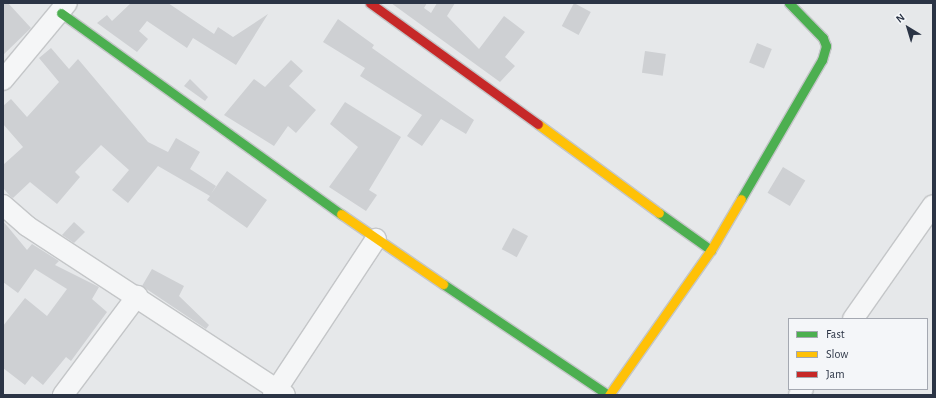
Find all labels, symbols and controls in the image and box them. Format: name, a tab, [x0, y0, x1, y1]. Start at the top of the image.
north arrow	[888, 8, 928, 48]
text: N	[894, 11, 907, 25]
legend	[788, 318, 928, 390]
text: Fast	[826, 328, 845, 340]
text: Slow	[826, 348, 848, 360]
text: Jam	[826, 368, 845, 380]

